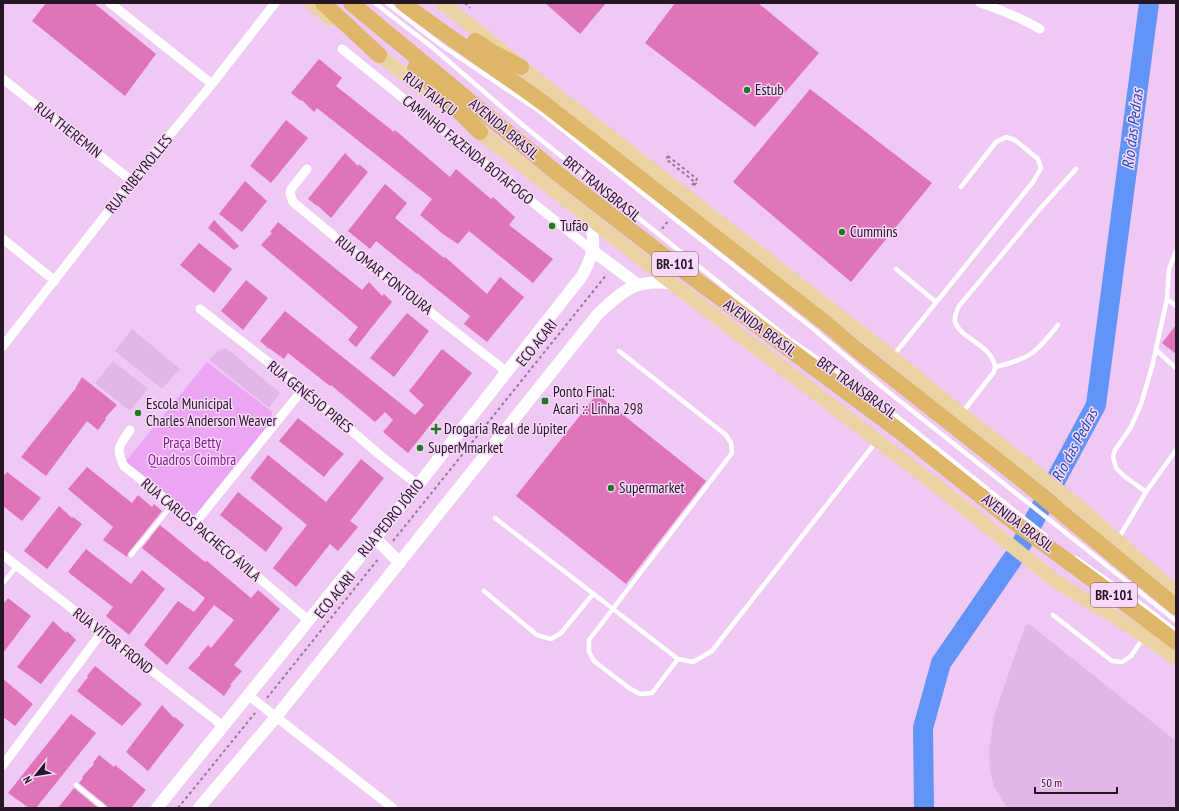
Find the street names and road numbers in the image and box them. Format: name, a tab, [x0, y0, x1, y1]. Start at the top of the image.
street label: RUA TAIAÇU	[400, 67, 461, 120]
street label: CAMINHO FAZENDA BOTAFOGO	[399, 91, 538, 208]
street label: AVENIDA BRASIL	[465, 94, 544, 164]
street label: RUA THEREMIN	[31, 97, 106, 162]
street label: RUA RIBEYROLLES	[101, 130, 176, 217]
street label: BRT TRANSBRASIL	[559, 151, 646, 226]
street label: RUA OMAR FONTOURA	[332, 231, 438, 319]
road number: BR-101	[652, 252, 698, 276]
street label: AVENIDA BRASIL	[720, 295, 801, 361]
street label: ECO ACARI	[512, 315, 561, 370]
street label: BRT TRANSBRASIL	[813, 352, 902, 424]
street label: RUA GENÉSIO PIRES	[264, 356, 357, 437]
street label: RUA CARLOS PACHECO ÁVILA	[137, 474, 266, 586]
street label: RUA PEDRO JÓRIO	[353, 475, 428, 561]
street label: AVENIDA BRASIL	[978, 489, 1059, 557]
street label: ECO ACARI	[310, 567, 359, 622]
road number: BR-101	[1091, 583, 1137, 607]
street label: RUA VÍTOR FROND	[69, 603, 157, 678]

